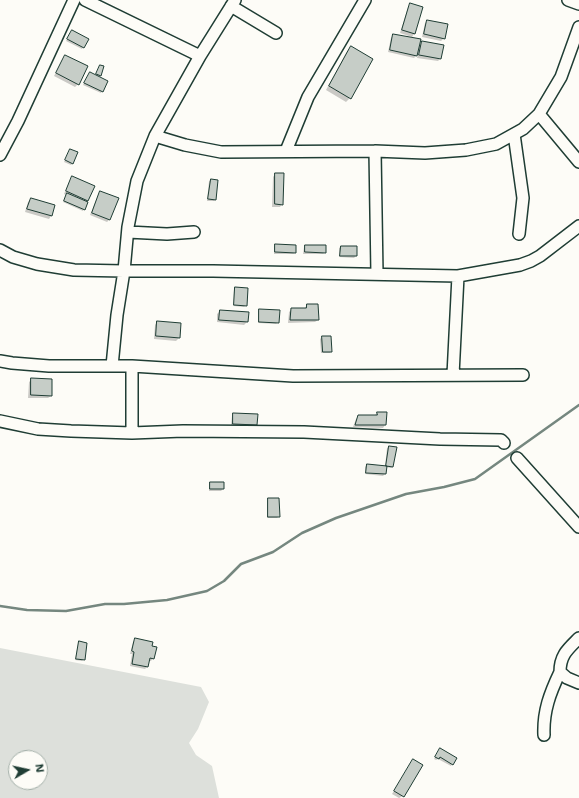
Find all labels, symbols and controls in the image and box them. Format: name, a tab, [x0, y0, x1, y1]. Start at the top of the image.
north arrow	[8, 750, 48, 790]
text: N	[31, 763, 47, 774]

